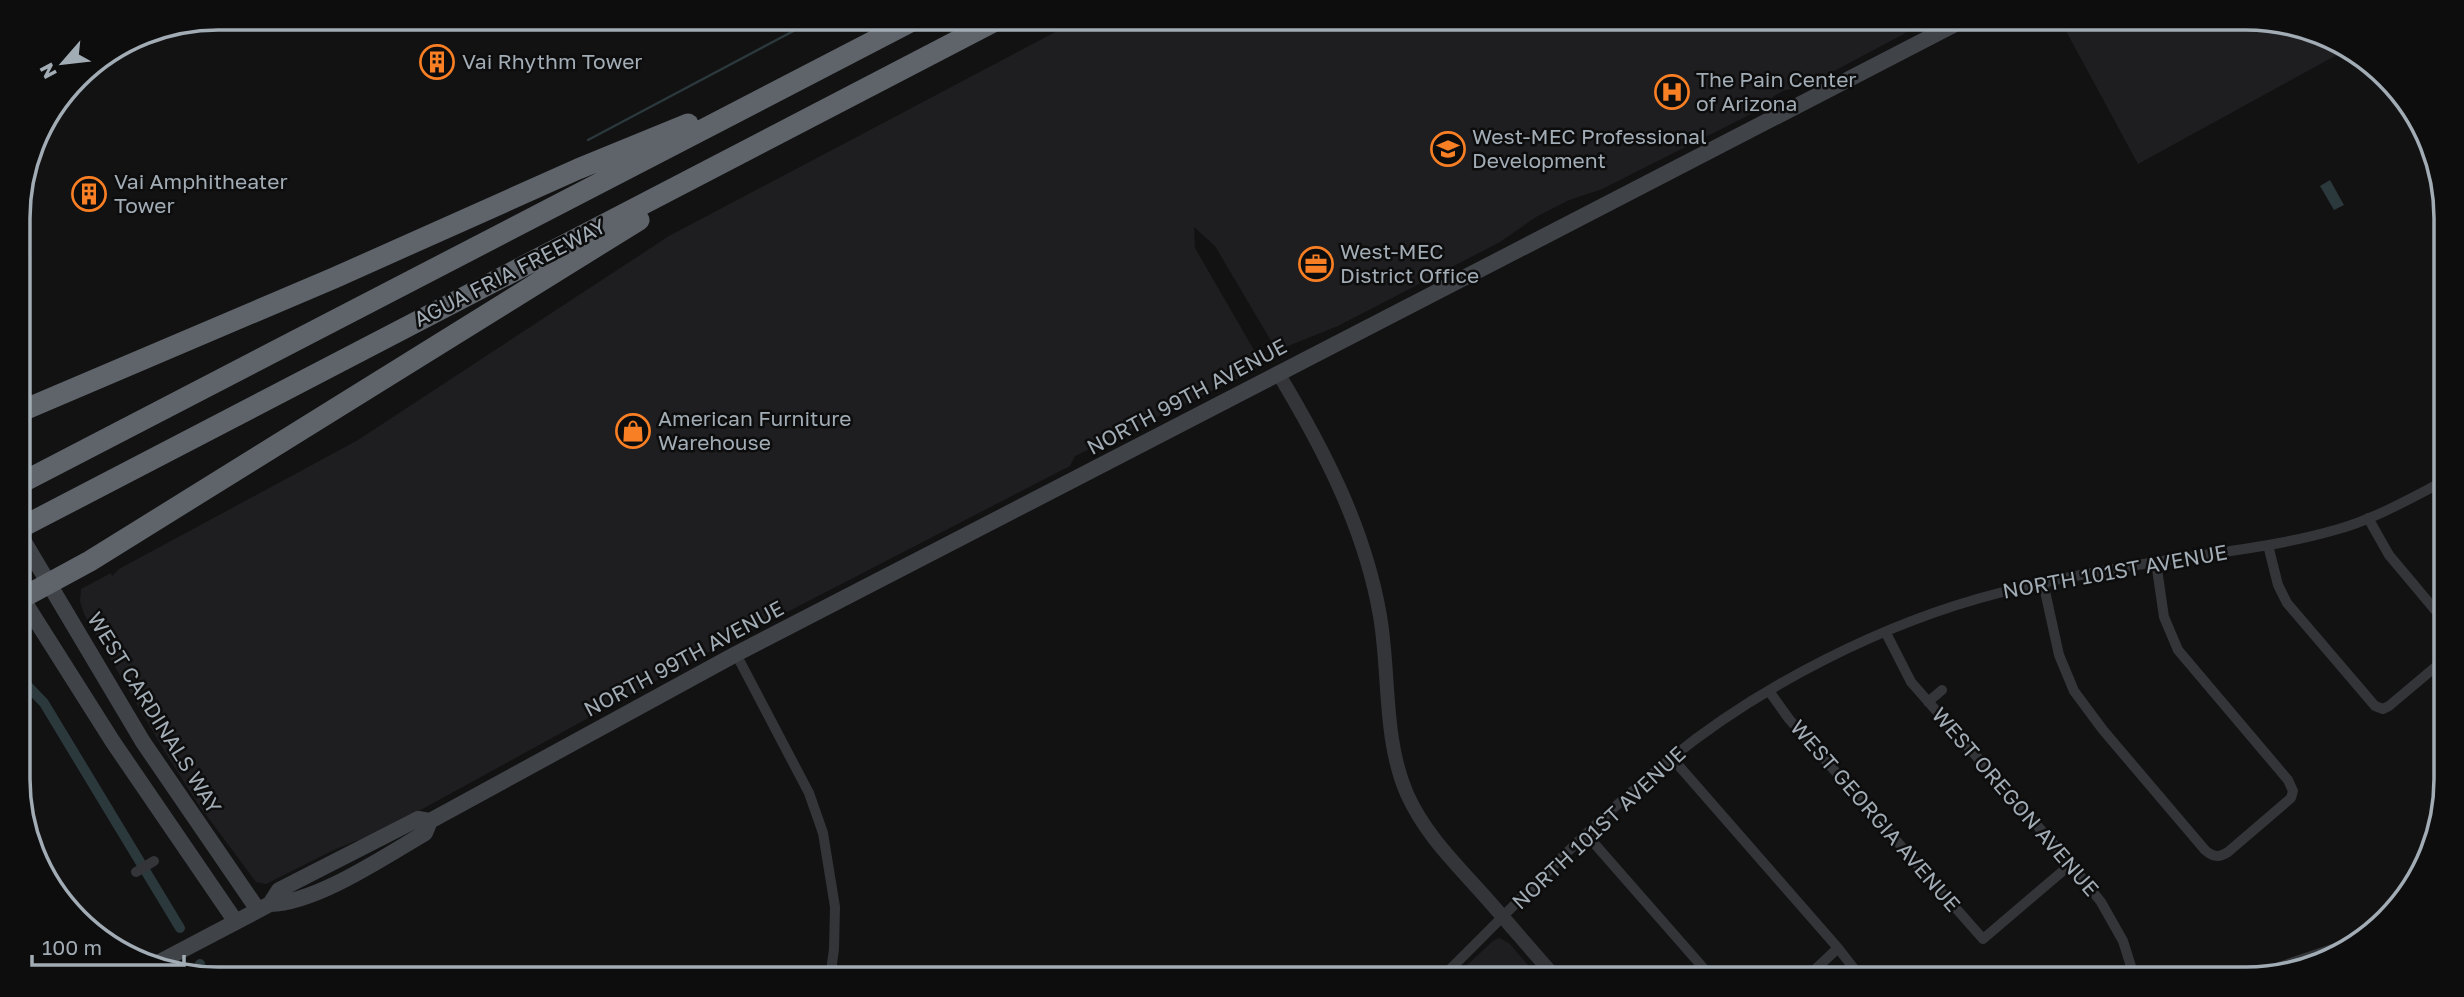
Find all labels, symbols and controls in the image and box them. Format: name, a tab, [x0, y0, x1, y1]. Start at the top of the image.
north arrow	[28, 28, 98, 98]
building icon: Vai Rhythm Tower	[418, 43, 456, 81]
place label: Vai Rhythm Tower	[462, 48, 643, 74]
text: N	[34, 59, 61, 83]
place label: The Pain Center of Arizona	[1696, 66, 1857, 116]
hospital icon: The Pain Center of Arizona	[1653, 73, 1691, 111]
place label: West-MEC Professional Development	[1472, 123, 1707, 173]
school or university icon: West-MEC Professional Development	[1429, 130, 1467, 168]
place label: Vai Amphitheater Tower	[114, 168, 288, 218]
building icon: Vai Amphitheater Tower	[70, 175, 108, 213]
street label: AGUA FRIA FREEWAY	[409, 212, 610, 332]
place label: West-MEC District Office	[1340, 238, 1479, 288]
office icon: West-MEC District Office	[1297, 245, 1335, 283]
street label: NORTH 99TH AVENUE	[1082, 332, 1291, 460]
place label: American Furniture Warehouse	[658, 405, 851, 455]
shop icon: American Furniture Warehouse	[614, 412, 652, 450]
street label: NORTH 101ST AVENUE	[2000, 538, 2229, 604]
street label: NORTH 99TH AVENUE	[579, 594, 788, 722]
street label: WEST CARDINALS WAY	[82, 607, 228, 818]
street label: WEST OREGON AVENUE	[1927, 702, 2105, 901]
street label: WEST GEORGIA AVENUE	[1785, 714, 1966, 917]
street label: NORTH 101ST AVENUE	[1506, 740, 1691, 914]
scale bar	[32, 923, 184, 967]
text: 100 m	[42, 934, 102, 960]

